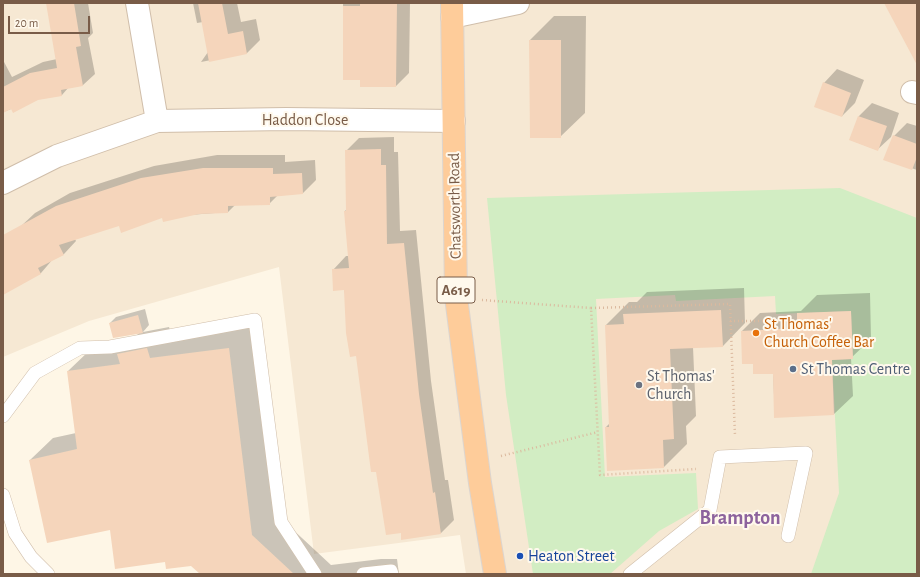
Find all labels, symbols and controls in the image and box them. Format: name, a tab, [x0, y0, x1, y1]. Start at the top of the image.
scale bar	[10, 8, 92, 34]
text: 20 m	[15, 17, 38, 29]
street label: Haddon Close	[262, 110, 348, 130]
street label: Chatsworth Road	[444, 153, 466, 259]
road number: A619	[437, 277, 475, 303]
place label: St Thomas' Church Coffee Bar	[764, 314, 874, 352]
marker: St Thomas' Church Coffee Bar	[751, 328, 761, 338]
place label: St Thomas Centre	[801, 359, 910, 379]
marker: St Thomas Centre	[788, 364, 798, 374]
place label: St Thomas' Church	[647, 366, 715, 404]
marker: St Thomas' Church	[634, 380, 644, 390]
district label: Brampton	[699, 506, 781, 530]
place label: Heaton Street	[528, 546, 615, 566]
marker: Heaton Street	[515, 551, 525, 561]

